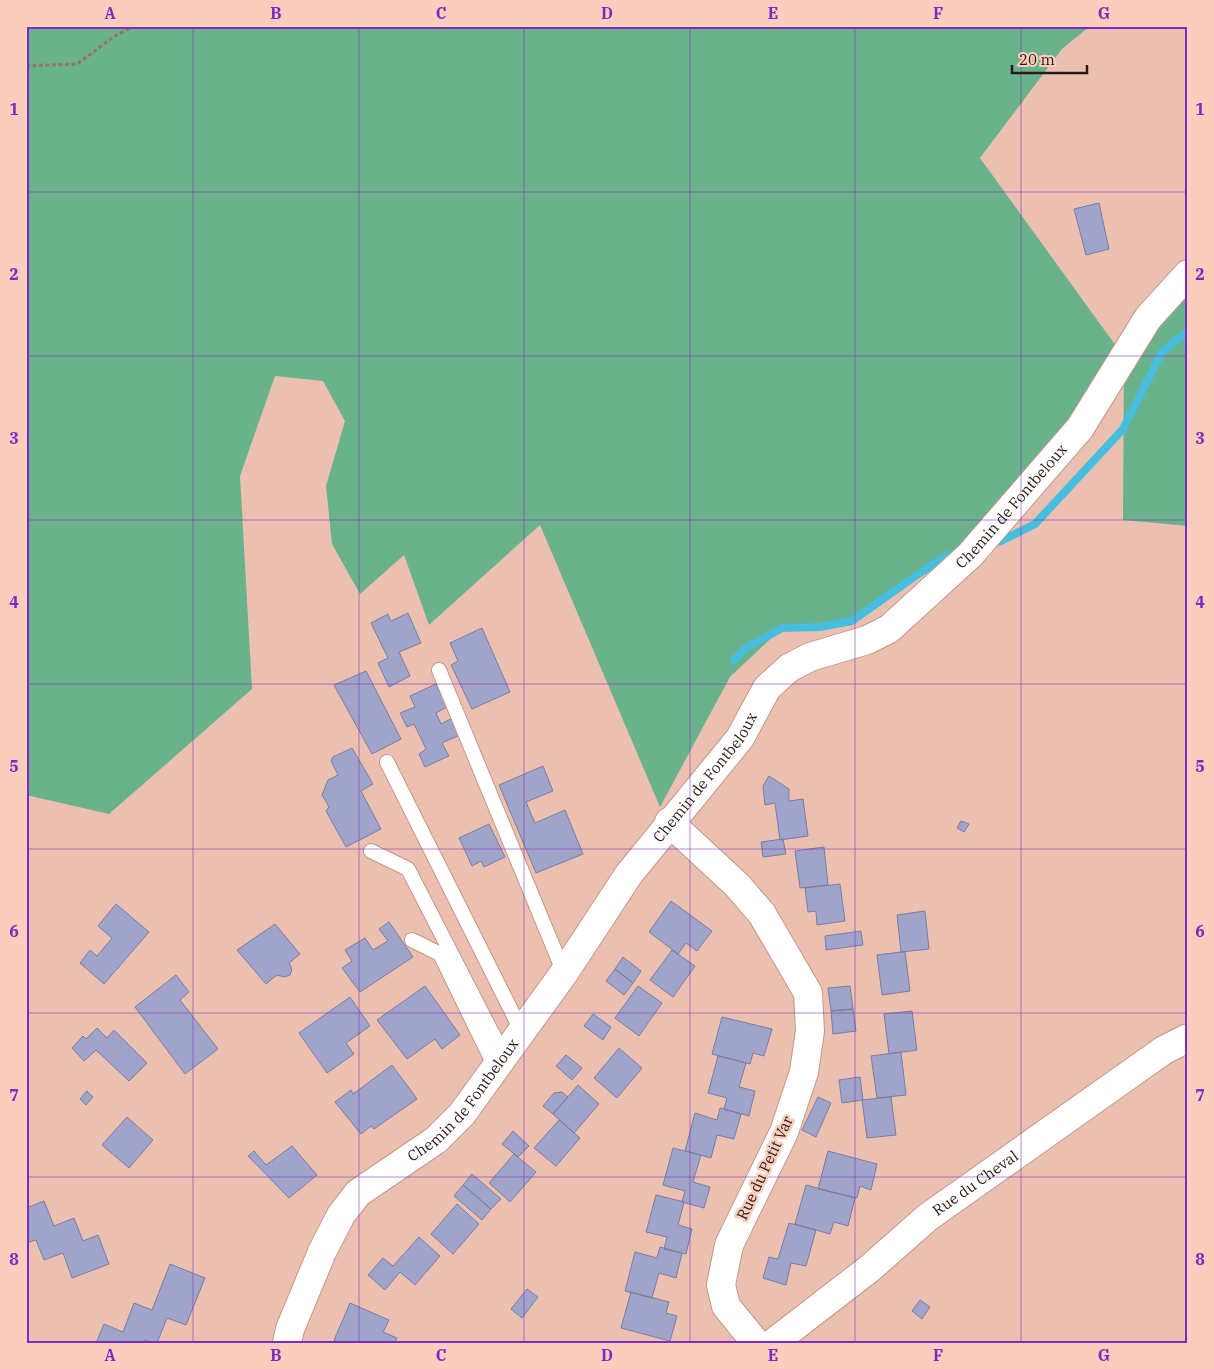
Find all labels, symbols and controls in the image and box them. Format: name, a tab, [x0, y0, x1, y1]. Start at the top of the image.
text: A	[104, 3, 116, 23]
text: B	[270, 3, 282, 23]
text: C	[436, 3, 446, 23]
text: D	[601, 3, 613, 23]
text: E	[768, 3, 778, 23]
text: F	[933, 3, 943, 23]
text: G	[1098, 3, 1110, 23]
scale bar	[1012, 42, 1086, 74]
text: 20 m	[1019, 50, 1055, 69]
text: 1	[9, 99, 19, 119]
text: 1	[1195, 99, 1205, 119]
text: 2	[9, 264, 19, 284]
text: 2	[1195, 264, 1205, 284]
text: 3	[9, 428, 19, 448]
text: 3	[1195, 428, 1205, 448]
street label: Chemin de Fontbeloux	[951, 440, 1071, 573]
text: 4	[9, 592, 19, 612]
text: 4	[1195, 592, 1205, 612]
street label: Chemin de Fontbeloux	[649, 709, 761, 846]
text: 5	[9, 756, 19, 776]
text: 5	[1195, 756, 1205, 776]
text: 6	[9, 921, 19, 941]
text: 6	[1195, 921, 1205, 941]
street label: Chemin de Fontbeloux	[404, 1035, 523, 1166]
text: 7	[9, 1085, 19, 1105]
text: 7	[1195, 1085, 1205, 1105]
street label: Rue du Petit Var	[732, 1113, 797, 1223]
street label: Rue du Cheval	[929, 1146, 1022, 1220]
text: 8	[9, 1249, 19, 1269]
text: 8	[1195, 1249, 1205, 1269]
text: A	[104, 1345, 116, 1365]
text: B	[270, 1345, 282, 1365]
text: C	[436, 1345, 446, 1365]
text: D	[601, 1345, 613, 1365]
text: E	[768, 1345, 778, 1365]
text: F	[933, 1345, 943, 1365]
text: G	[1098, 1345, 1110, 1365]

